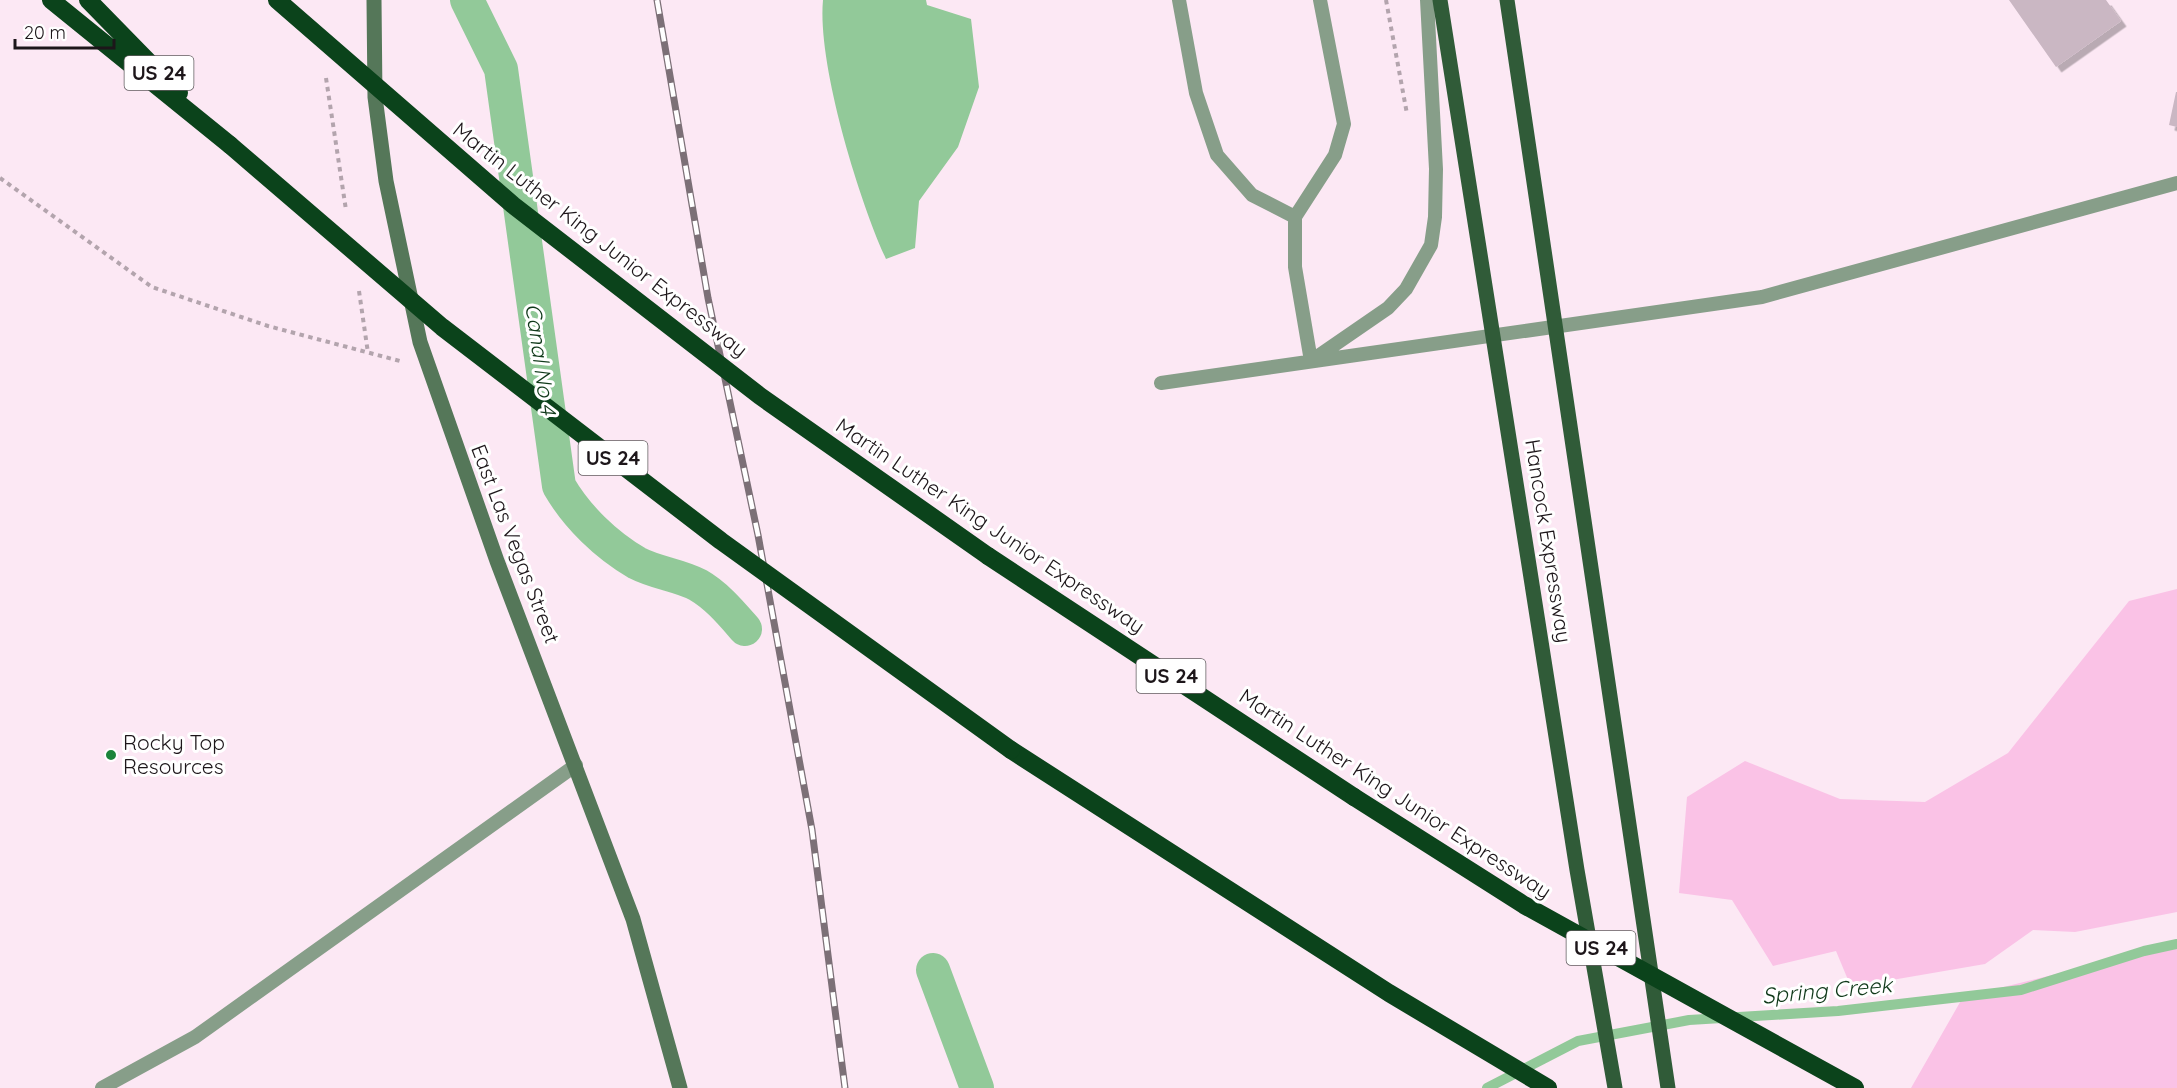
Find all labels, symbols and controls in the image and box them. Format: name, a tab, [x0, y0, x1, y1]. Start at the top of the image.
scale bar	[15, 12, 114, 50]
text: 20 m	[24, 21, 66, 44]
road number: US 24	[124, 56, 194, 90]
street label: Martin Luther King Junior Expressway	[448, 116, 753, 362]
water label: Canal No 4	[519, 302, 563, 418]
street label: Martin Luther King Junior Expressway	[831, 412, 1150, 639]
street label: Hancock Expressway	[1520, 437, 1578, 645]
street label: East Las Vegas Street	[466, 441, 566, 647]
road number: US 24	[578, 441, 648, 475]
road number: US 24	[1136, 659, 1206, 693]
street label: Martin Luther King Junior Expressway	[1235, 682, 1556, 904]
place label: Rocky Top Resources	[123, 729, 225, 779]
marker: Rocky Top Resources	[104, 748, 118, 762]
road number: US 24	[1566, 931, 1636, 965]
water label: Spring Creek	[1761, 970, 1895, 1010]

